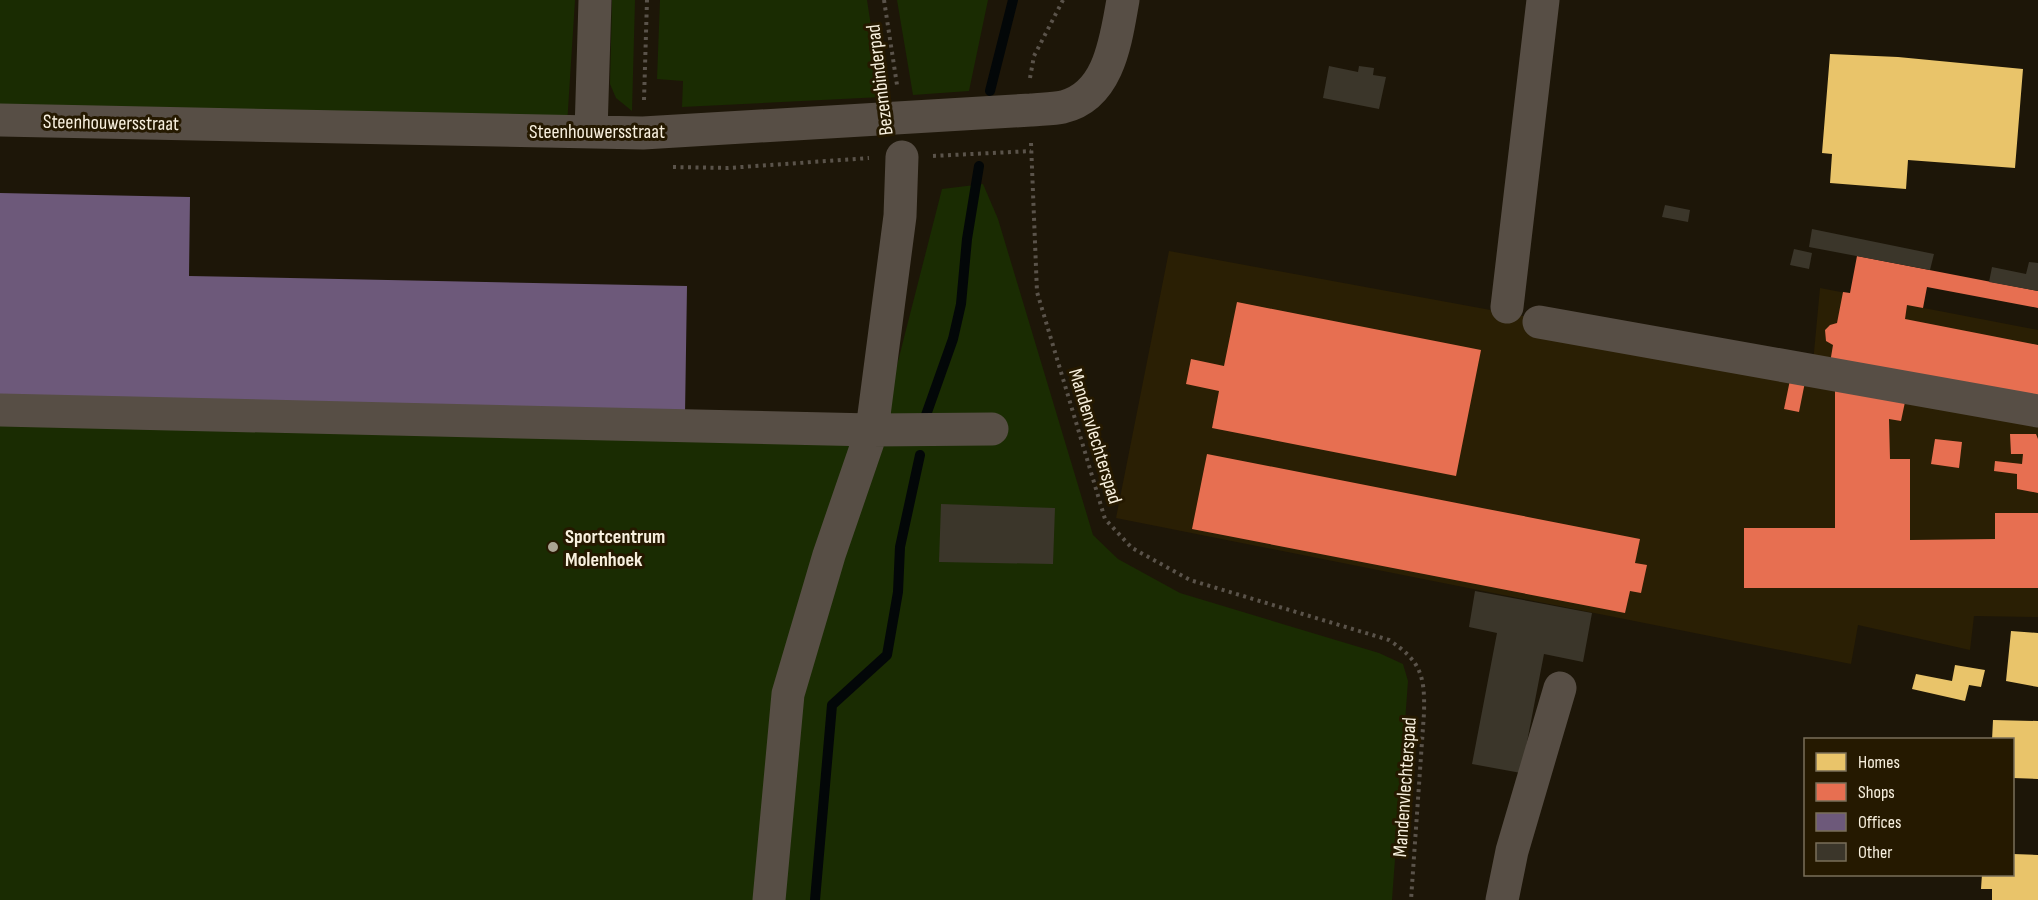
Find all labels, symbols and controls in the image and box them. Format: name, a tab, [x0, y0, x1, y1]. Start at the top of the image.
street label: Bezembinderpad	[861, 23, 899, 137]
street label: Steenhouwersstraat	[43, 110, 179, 136]
street label: Steenhouwersstraat	[529, 120, 665, 144]
street label: Mandenvlechterspad	[1063, 366, 1127, 507]
place label: Sportcentrum Molenhoek	[565, 525, 665, 572]
marker: Sportcentrum Molenhoek	[546, 540, 560, 554]
street label: Mandenvlechterspad	[1388, 716, 1422, 858]
legend	[1804, 738, 2014, 876]
text: Homes	[1858, 752, 1900, 773]
text: Shops	[1858, 782, 1895, 803]
text: Offices	[1858, 812, 1901, 833]
text: Other	[1858, 842, 1892, 863]

